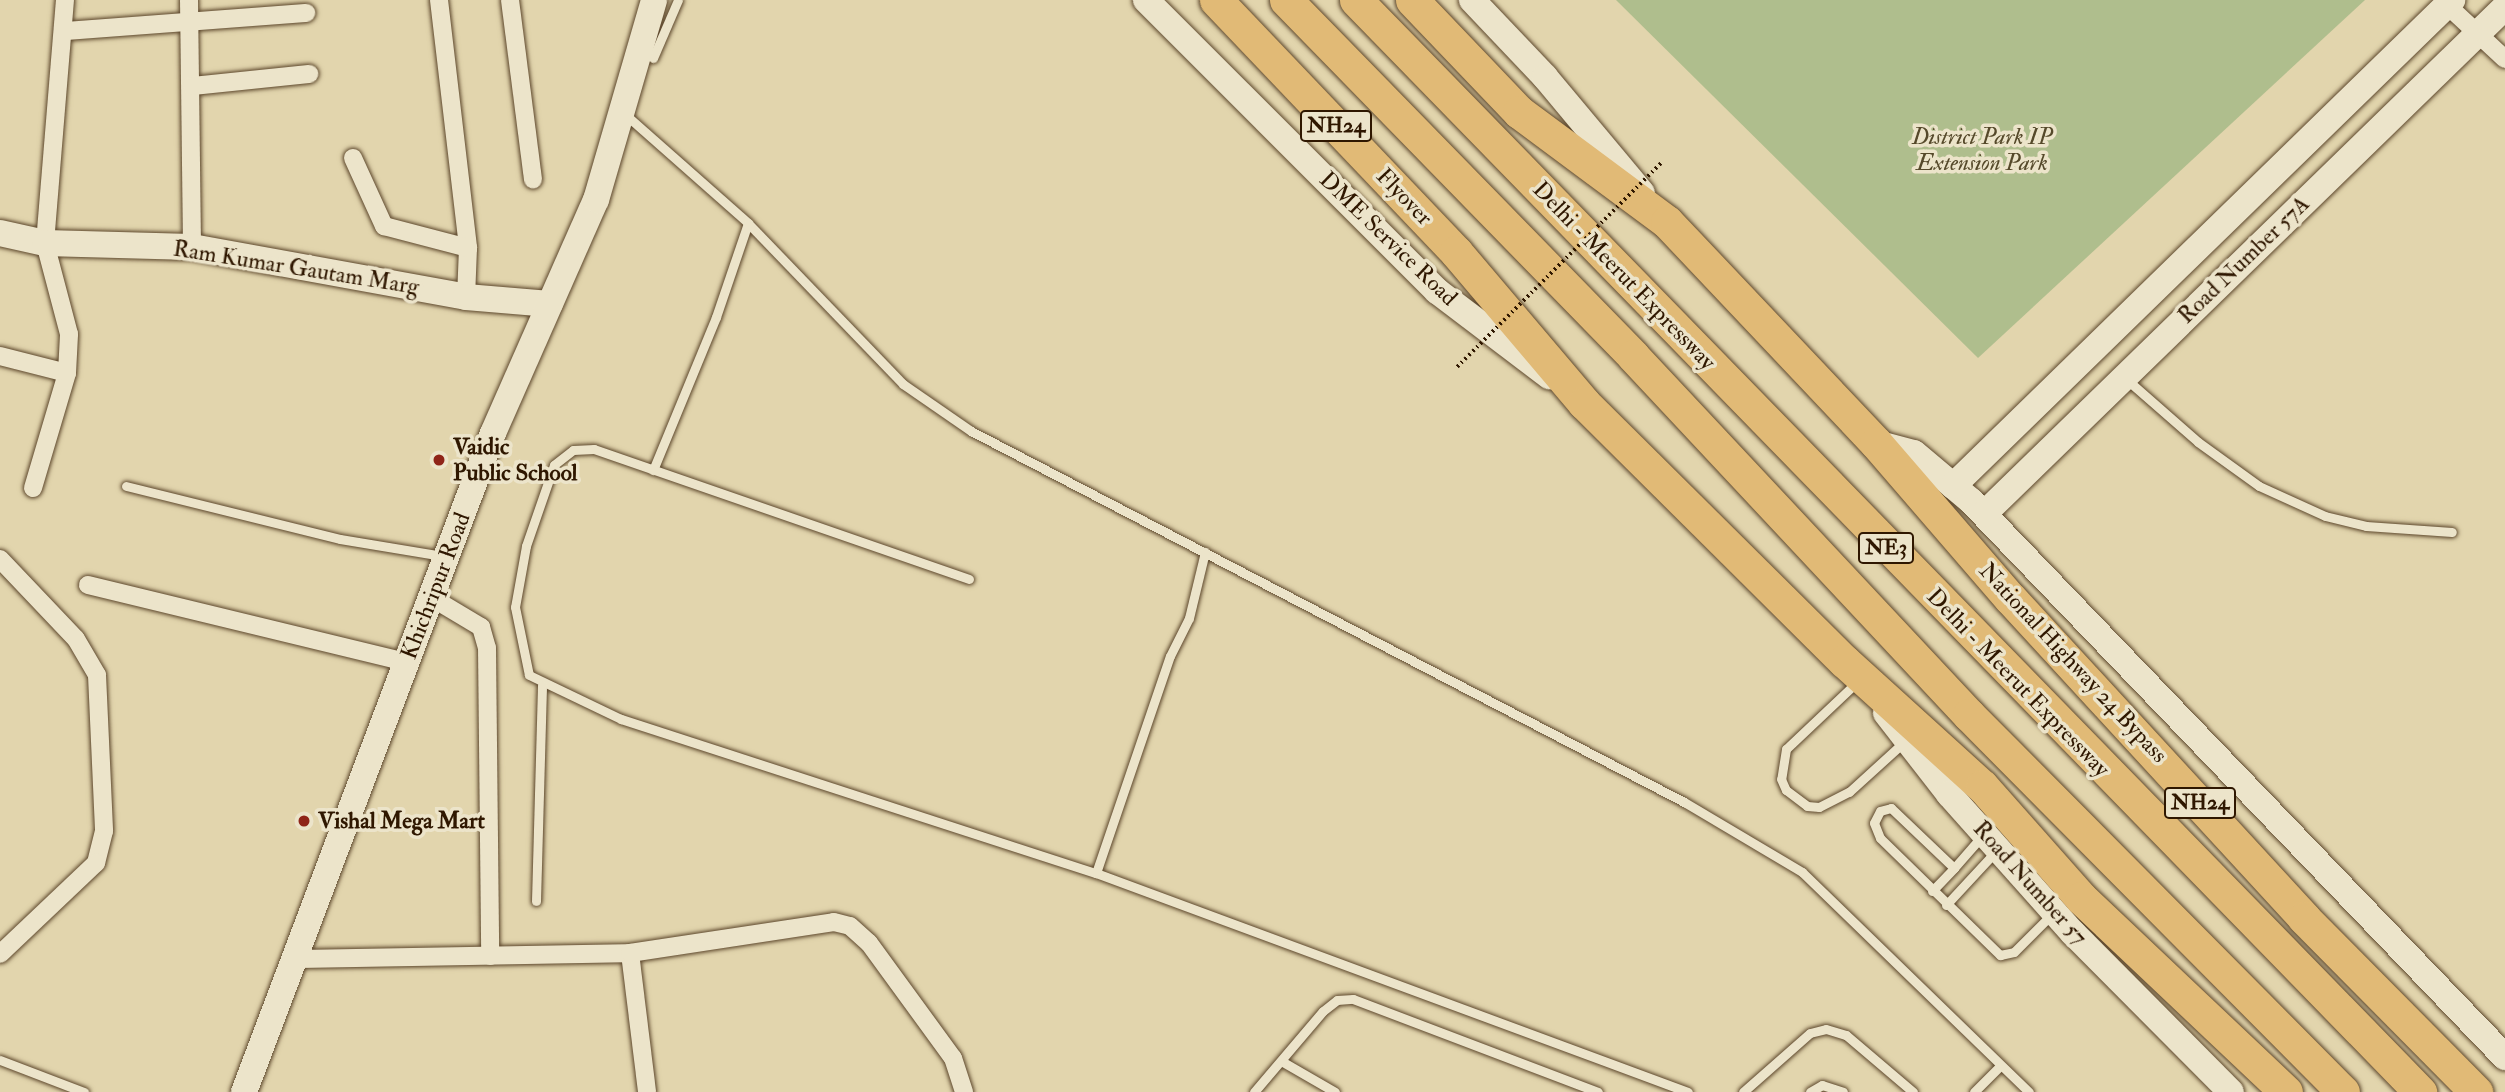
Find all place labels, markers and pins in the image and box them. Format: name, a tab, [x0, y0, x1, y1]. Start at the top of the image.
place label: Vaidic Public School	[453, 433, 578, 487]
marker: Vaidic Public School	[431, 452, 447, 468]
place label: Vishal Mega Mart	[318, 807, 485, 835]
marker: Vishal Mega Mart	[296, 813, 312, 829]

